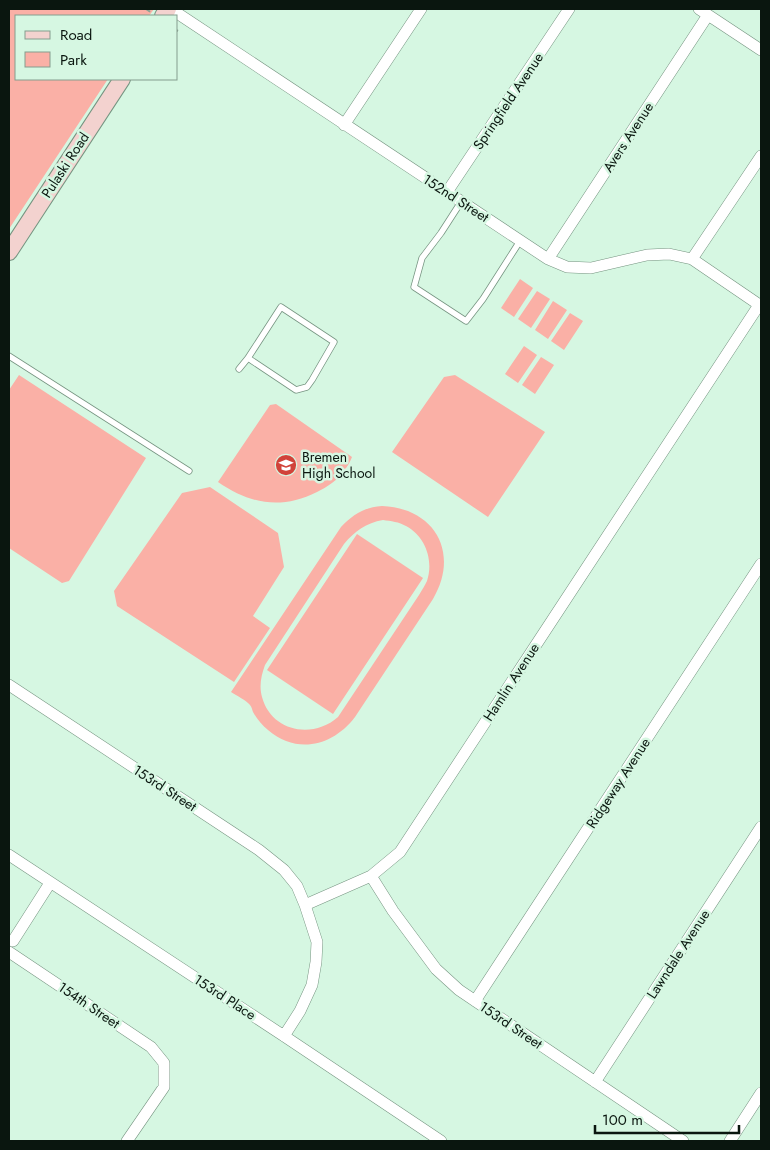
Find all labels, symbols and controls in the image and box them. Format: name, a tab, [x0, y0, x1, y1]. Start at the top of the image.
legend	[15, 15, 178, 80]
text: Road	[60, 24, 92, 46]
street label: Springfield Avenue	[468, 48, 548, 154]
text: Park	[60, 49, 87, 71]
street label: Avers Avenue	[598, 98, 658, 176]
street label: Pulaski Road	[36, 128, 94, 202]
street label: 152nd Street	[419, 169, 493, 227]
place label: Bremen High School	[302, 447, 375, 483]
school or university icon: Bremen High School	[274, 453, 298, 477]
street label: Hamlin Avenue	[478, 639, 544, 725]
street label: Ridgeway Avenue	[581, 734, 655, 832]
street label: 153rd Street	[129, 760, 201, 816]
street label: Lawndale Avenue	[642, 905, 714, 1003]
street label: 153rd Place	[190, 969, 260, 1025]
street label: 154th Street	[54, 977, 124, 1033]
street label: 153rd Street	[475, 997, 547, 1054]
scale bar	[595, 1102, 739, 1134]
text: 100 m	[602, 1109, 643, 1131]

